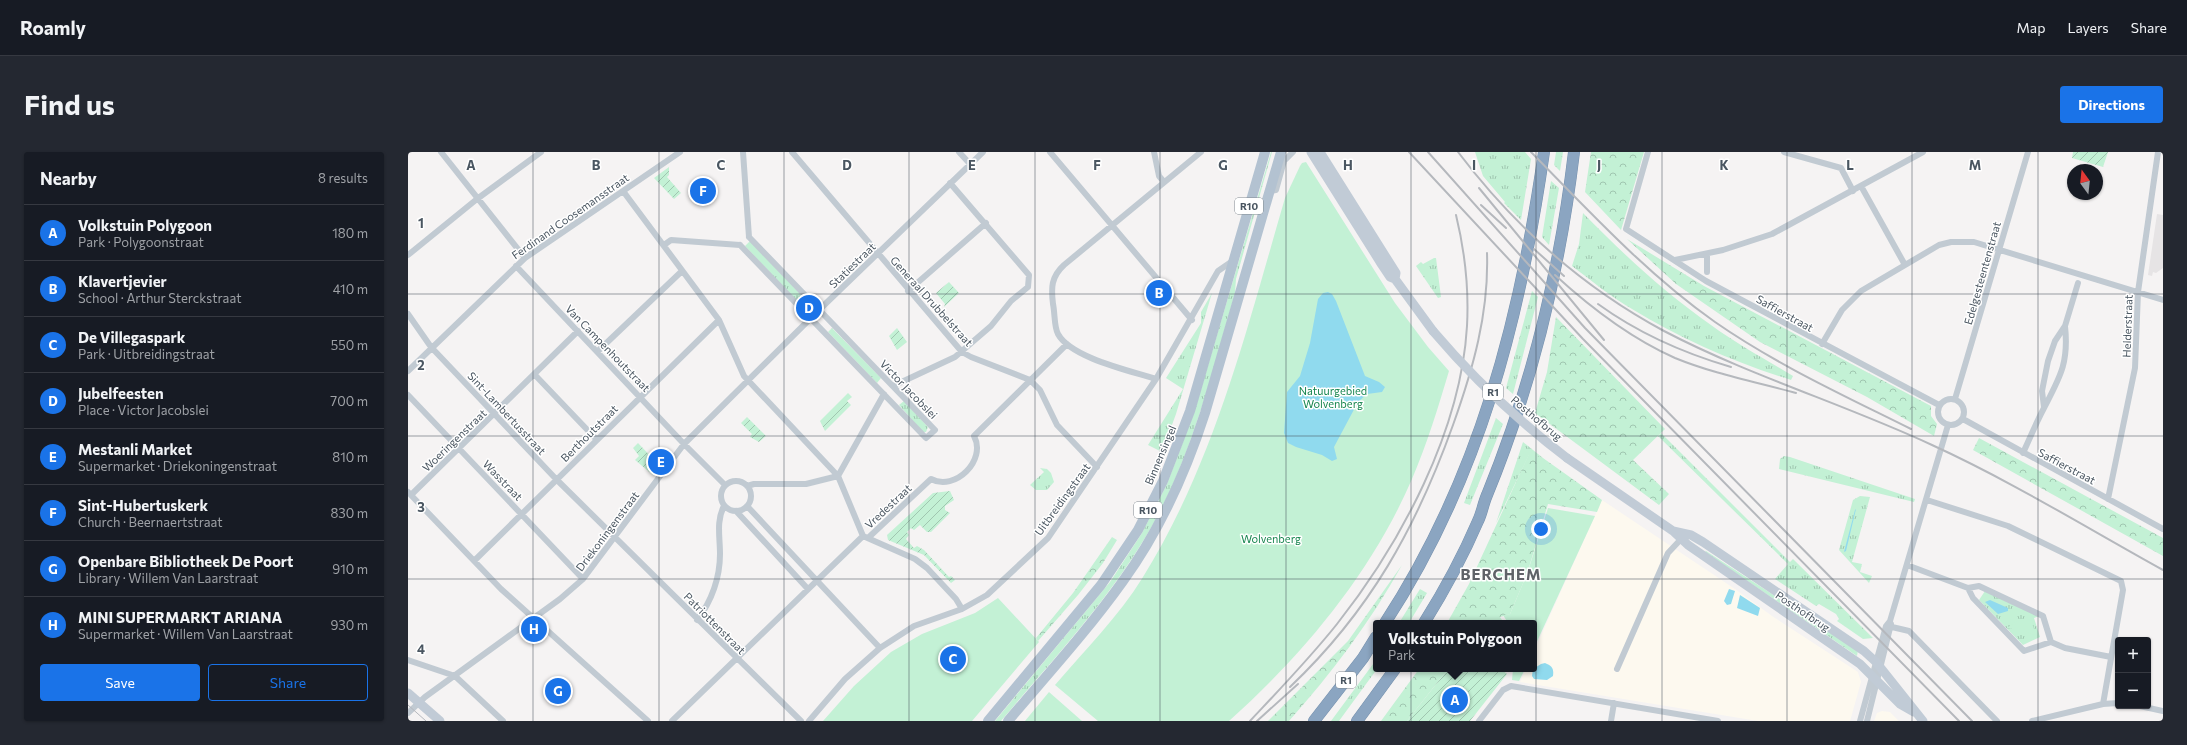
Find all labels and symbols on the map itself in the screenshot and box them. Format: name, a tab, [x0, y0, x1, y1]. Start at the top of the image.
text: A	[466, 157, 476, 173]
text: B	[592, 157, 601, 173]
text: C	[717, 157, 726, 173]
text: D	[842, 157, 852, 173]
text: E	[968, 157, 976, 173]
text: F	[1093, 157, 1101, 173]
text: G	[1218, 157, 1228, 173]
text: H	[1343, 157, 1353, 173]
text: I	[1472, 157, 1476, 173]
text: J	[1597, 157, 1601, 173]
text: K	[1719, 157, 1729, 173]
text: L	[1846, 157, 1854, 173]
text: M	[1969, 157, 1981, 173]
north arrow	[2067, 164, 2103, 200]
street label: Ferdinand Coosemansstraat	[509, 170, 631, 261]
pin: F	[690, 176, 716, 206]
road number: R10	[1235, 198, 1263, 214]
text: 1	[418, 215, 424, 231]
street label: Edelgesteentenstraat	[1961, 219, 2003, 326]
street label: Statiestraat	[826, 239, 878, 290]
street label: Generaal Drubbelstraat	[888, 253, 976, 349]
pin: B	[1146, 278, 1172, 308]
street label: Saffierstraat	[1754, 292, 1816, 334]
pin: D	[796, 293, 822, 323]
street label: Helderstraat	[2119, 294, 2135, 358]
street label: Van Campenhoutstraat	[563, 302, 653, 395]
text: 2	[417, 357, 425, 373]
street label: Victor Jacobslei	[877, 357, 941, 422]
street label: Sint-Lambertusstraat	[465, 369, 549, 457]
park label: Natuurgebied Wolvenberg	[1299, 384, 1367, 410]
road number: R1	[1483, 384, 1503, 400]
street label: Posthofbrug	[1509, 393, 1565, 443]
street label: Berthoutstraat	[558, 401, 621, 464]
street label: Woeringenstraat	[419, 406, 489, 474]
street label: Binnensingel	[1142, 423, 1178, 487]
street label: Saffierstraat	[2036, 445, 2098, 487]
pin: E	[648, 447, 674, 477]
street label: Wasstraat	[481, 457, 526, 503]
street label: Uitbreidingstraat	[1031, 460, 1093, 538]
street label: Vredestraat	[862, 481, 914, 531]
street label: Driekoningenstraat	[573, 488, 642, 573]
text: 3	[417, 499, 425, 515]
road number: R10	[1134, 502, 1162, 518]
your location	[1531, 519, 1551, 539]
park label: Wolvenberg	[1241, 532, 1301, 545]
district label: BERCHEM	[1461, 565, 1541, 583]
street label: Posthofbrug	[1773, 588, 1833, 634]
street label: Patriottenstraat	[682, 590, 749, 657]
pin: H	[521, 614, 547, 644]
text: 4	[417, 641, 425, 657]
pin: C	[940, 644, 966, 674]
road number: R1	[1336, 672, 1356, 688]
pin: G	[545, 676, 571, 706]
pin: A	[1442, 685, 1468, 715]

